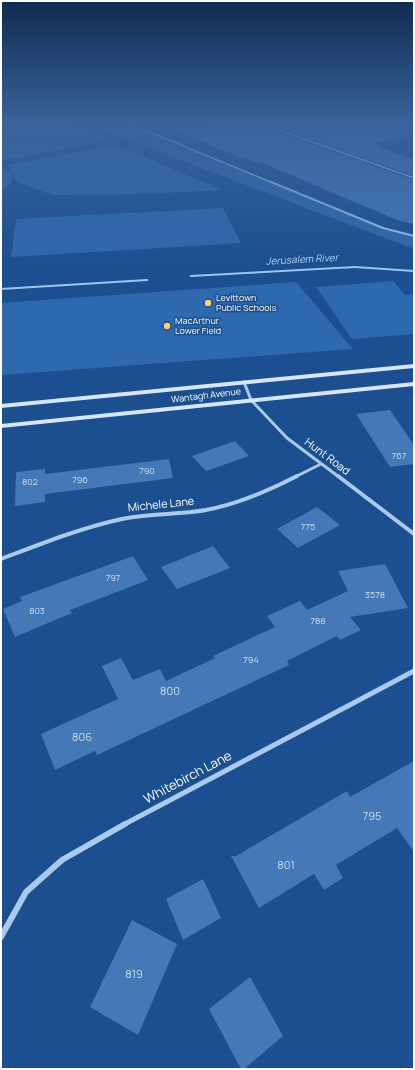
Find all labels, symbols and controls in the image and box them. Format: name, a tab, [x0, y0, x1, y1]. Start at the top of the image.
water label: Jerusalem River	[266, 252, 338, 268]
place label: Levittown Public Schools	[216, 293, 276, 314]
marker: Levittown Public Schools	[203, 298, 213, 308]
place label: MacArthur Lower Field	[175, 316, 221, 337]
marker: MacArthur Lower Field	[162, 321, 172, 331]
street label: Wantagh Avenue	[170, 386, 242, 406]
street label: Hunt Road	[302, 436, 352, 478]
house number: 767	[392, 451, 406, 461]
house number: 790	[139, 466, 155, 476]
house number: 796	[72, 475, 88, 485]
house number: 802	[22, 477, 38, 487]
street label: Michele Lane	[127, 495, 195, 515]
house number: 775	[301, 522, 315, 532]
house number: 797	[106, 573, 120, 583]
house number: 3578	[365, 590, 385, 600]
house number: 803	[29, 606, 45, 616]
house number: 788	[311, 616, 325, 626]
house number: 794	[243, 655, 259, 665]
house number: 800	[160, 685, 180, 699]
house number: 806	[72, 731, 92, 745]
street label: Whitebirch Lane	[141, 748, 235, 808]
house number: 795	[363, 810, 381, 824]
house number: 801	[277, 859, 295, 873]
house number: 819	[125, 968, 143, 982]

